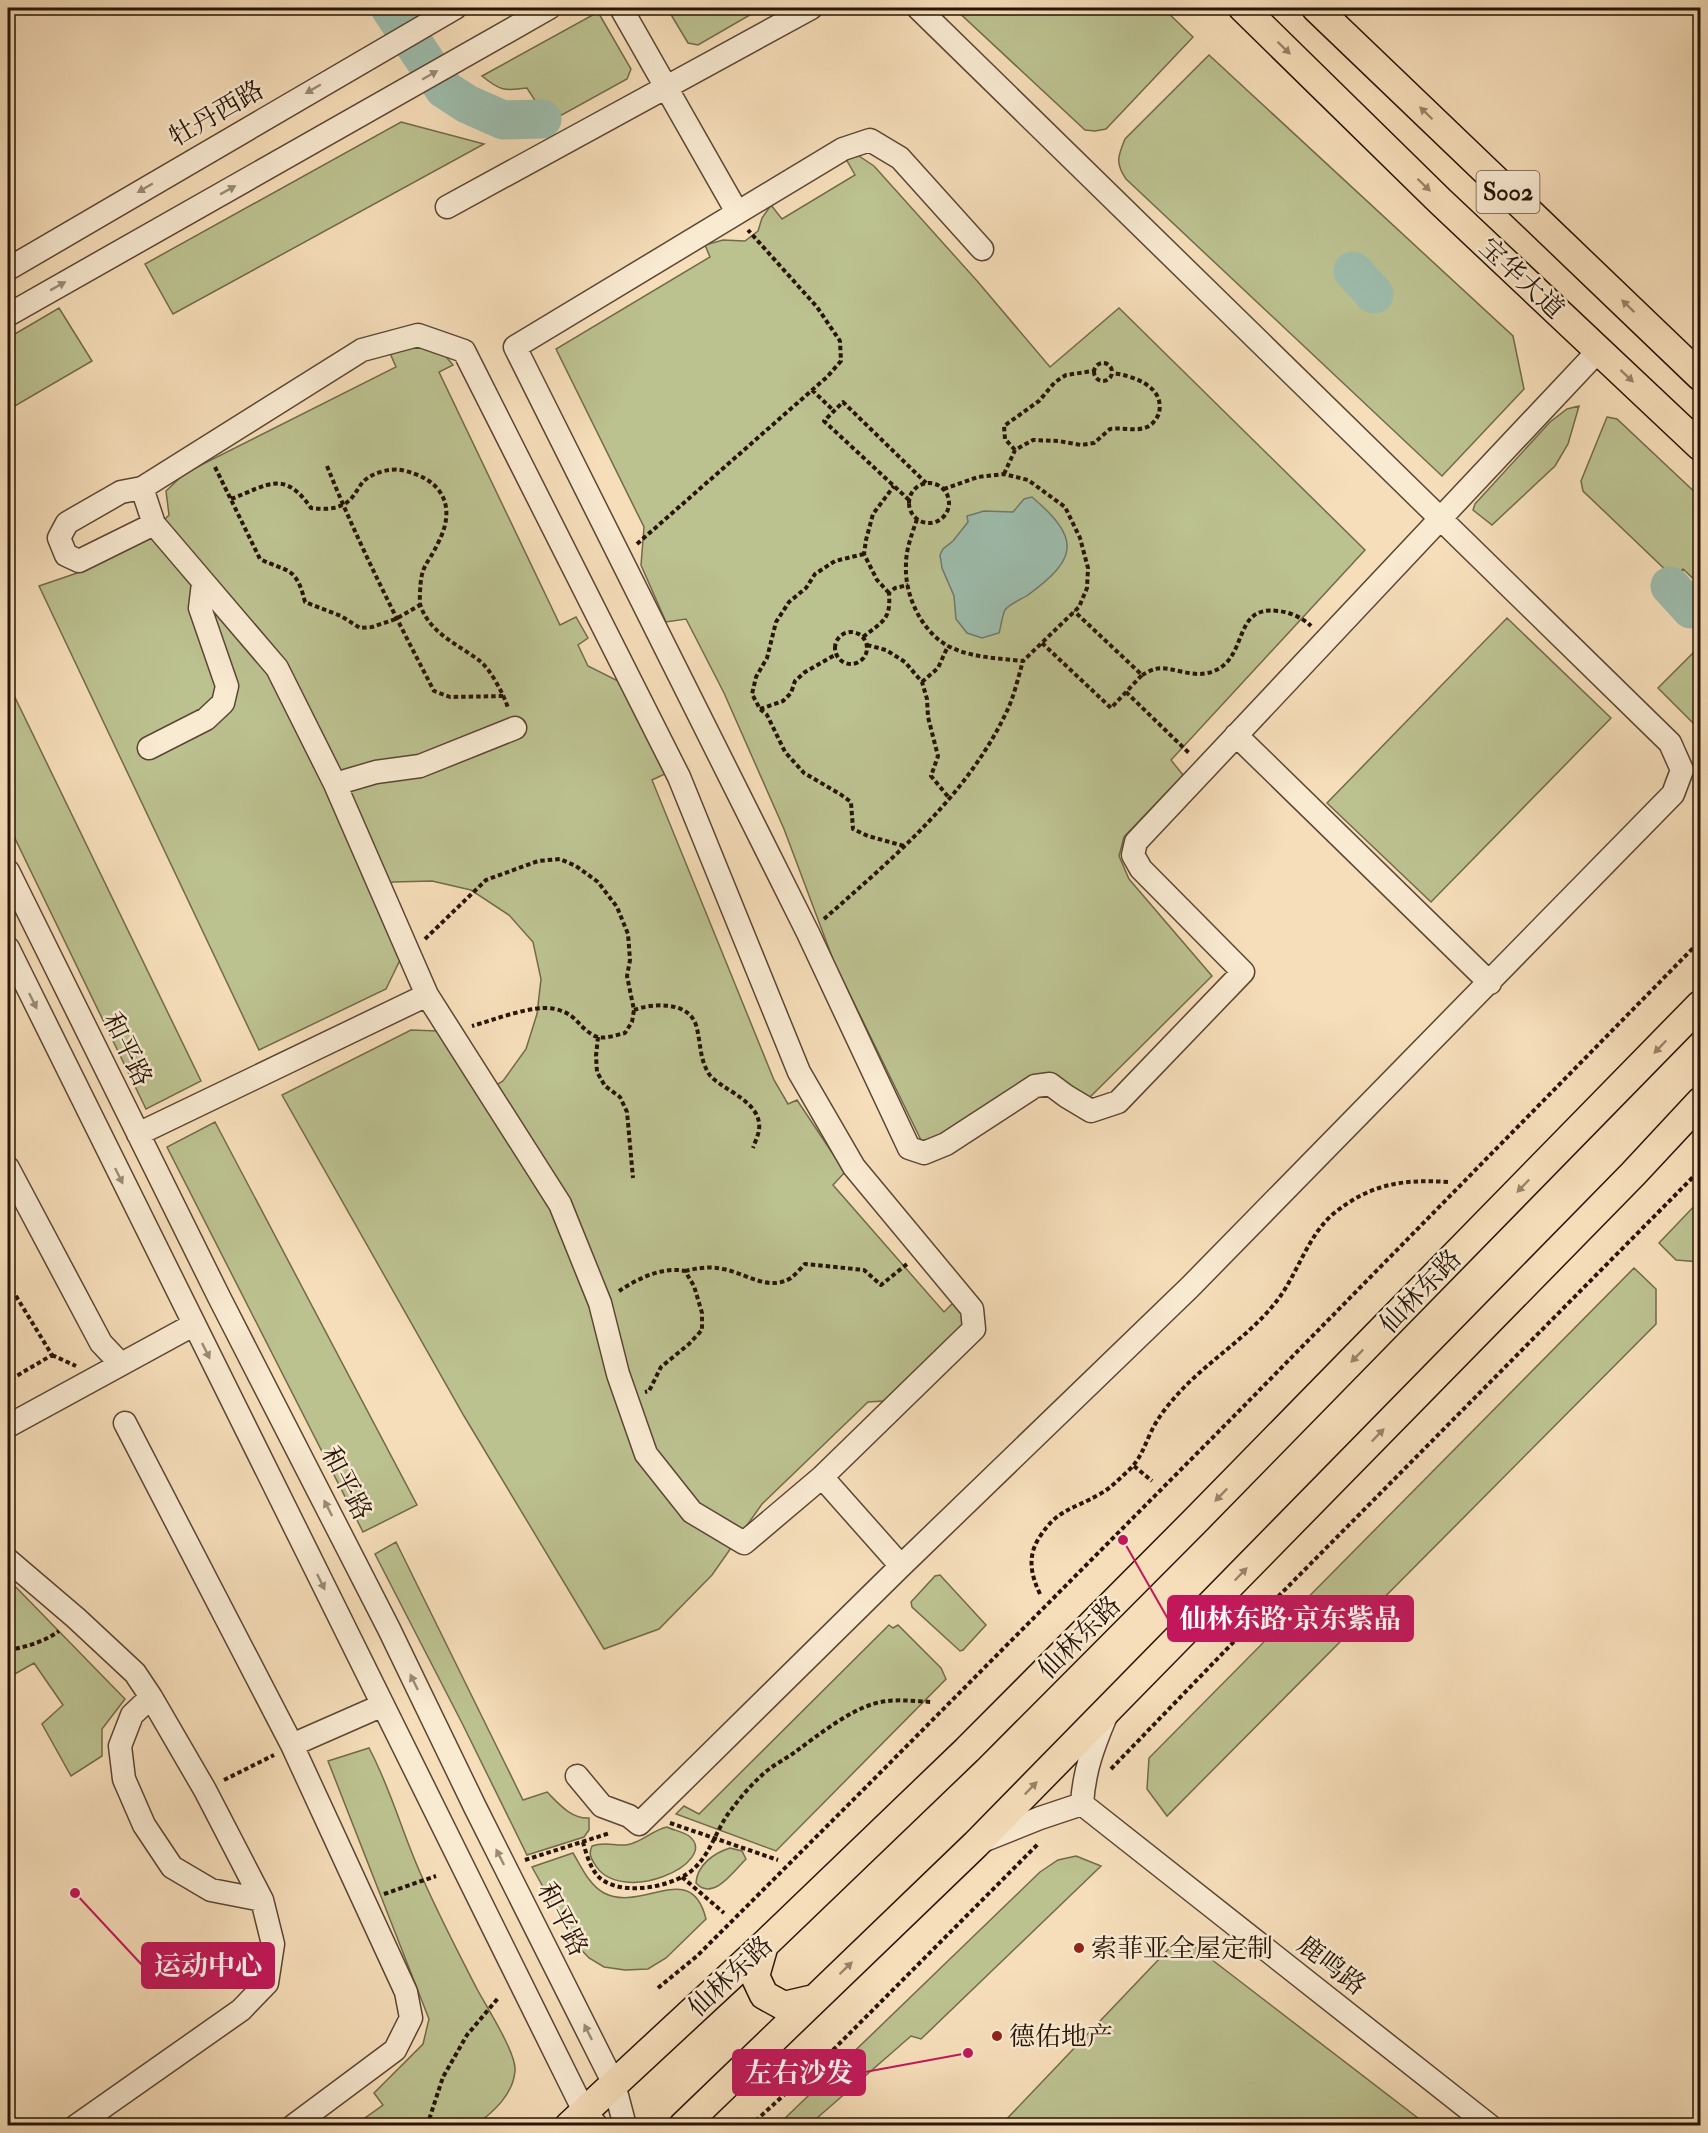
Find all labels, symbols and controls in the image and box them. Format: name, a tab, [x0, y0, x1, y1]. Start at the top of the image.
one-way arrow	[1277, 41, 1291, 55]
one-way arrow	[422, 70, 438, 81]
street label: 牡丹西路	[163, 74, 270, 154]
one-way arrow	[305, 84, 321, 95]
one-way arrow	[1420, 107, 1434, 121]
road number: S002	[1476, 171, 1540, 213]
one-way arrow	[1416, 177, 1430, 191]
one-way arrow	[137, 183, 153, 194]
one-way arrow	[220, 185, 236, 196]
street label: 宝华大道	[1472, 232, 1570, 326]
one-way arrow	[50, 282, 67, 292]
one-way arrow	[1620, 299, 1635, 313]
one-way arrow	[1619, 369, 1634, 383]
one-way arrow	[28, 992, 38, 1010]
street label: 和平路	[96, 1007, 159, 1092]
one-way arrow	[1653, 1040, 1667, 1054]
one-way arrow	[114, 1168, 124, 1185]
one-way arrow	[1517, 1179, 1531, 1193]
street label: 仙林东路	[1373, 1243, 1468, 1340]
one-way arrow	[201, 1342, 211, 1359]
one-way arrow	[1351, 1348, 1365, 1362]
one-way arrow	[1370, 1428, 1384, 1442]
street label: 和平路	[314, 1441, 378, 1525]
one-way arrow	[1214, 1487, 1228, 1501]
one-way arrow	[323, 1499, 332, 1516]
one-way arrow	[1234, 1568, 1248, 1582]
one-way arrow	[316, 1573, 326, 1590]
street label: 仙林东路	[1032, 1590, 1128, 1686]
callout: 仙林东路·京东紫晶	[1168, 1596, 1413, 1641]
text: 仙林东路·京东紫晶	[1179, 1603, 1401, 1636]
one-way arrow	[410, 1674, 419, 1691]
one-way arrow	[1024, 1781, 1038, 1796]
one-way arrow	[495, 1849, 505, 1866]
street label: 和平路	[530, 1877, 594, 1961]
street label: 鹿鸣路	[1291, 1929, 1372, 2002]
street label: 仙林东路	[682, 1930, 780, 2024]
place label: 索菲亚全屋定制	[1091, 1933, 1273, 1965]
marker: 索菲亚全屋定制	[1072, 1941, 1086, 1955]
callout: 运动中心	[142, 1943, 274, 1988]
text: 运动中心	[154, 1950, 262, 1983]
one-way arrow	[839, 1961, 854, 1975]
place label: 德佑地产	[1009, 2021, 1113, 2053]
one-way arrow	[583, 2023, 592, 2040]
marker: 德佑地产	[990, 2029, 1004, 2043]
callout: 左右沙发	[733, 2050, 865, 2095]
text: 左右沙发	[745, 2057, 853, 2090]

